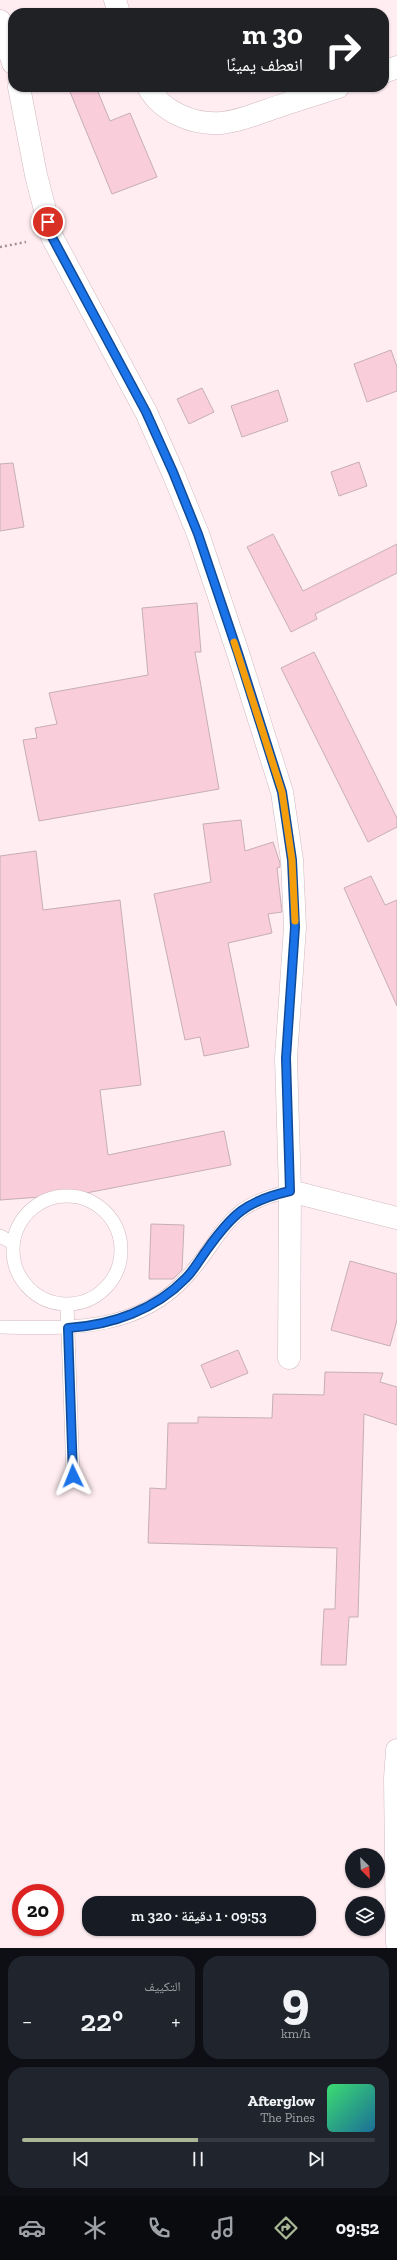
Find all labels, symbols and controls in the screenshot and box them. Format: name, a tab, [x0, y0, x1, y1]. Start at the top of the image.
text: 30 m	[242, 18, 303, 51]
icon: right	[317, 24, 369, 76]
text: انعطف يمينًا	[226, 54, 303, 76]
pin	[31, 205, 65, 239]
icon: arrive	[37, 211, 59, 233]
position arrow	[52, 1455, 94, 1497]
north arrow	[345, 1848, 385, 1888]
map controls	[345, 1848, 385, 1936]
speed limit sign: 20	[12, 1884, 64, 1936]
button: layers	[345, 1896, 385, 1936]
text: 09:53 · 1 دقيقة · 320 m	[131, 1907, 267, 1925]
text: 9	[282, 1969, 310, 2031]
text: التكييف	[144, 1979, 181, 1994]
text: 22°	[80, 2003, 123, 2039]
text: −	[22, 2008, 32, 2035]
text: +	[171, 2008, 181, 2035]
text: km/h	[281, 2026, 311, 2041]
text: Afterglow	[248, 2092, 315, 2110]
text: The Pines	[260, 2110, 315, 2125]
icon: previous	[70, 2148, 92, 2170]
icon: pause	[187, 2148, 209, 2170]
icon: next	[305, 2148, 327, 2170]
icon: car	[18, 2214, 46, 2242]
icon: climate	[81, 2214, 109, 2242]
icon: phone	[145, 2214, 173, 2242]
icon: music	[209, 2214, 237, 2242]
icon: directions	[272, 2214, 300, 2242]
text: 09:52	[336, 2217, 379, 2239]

